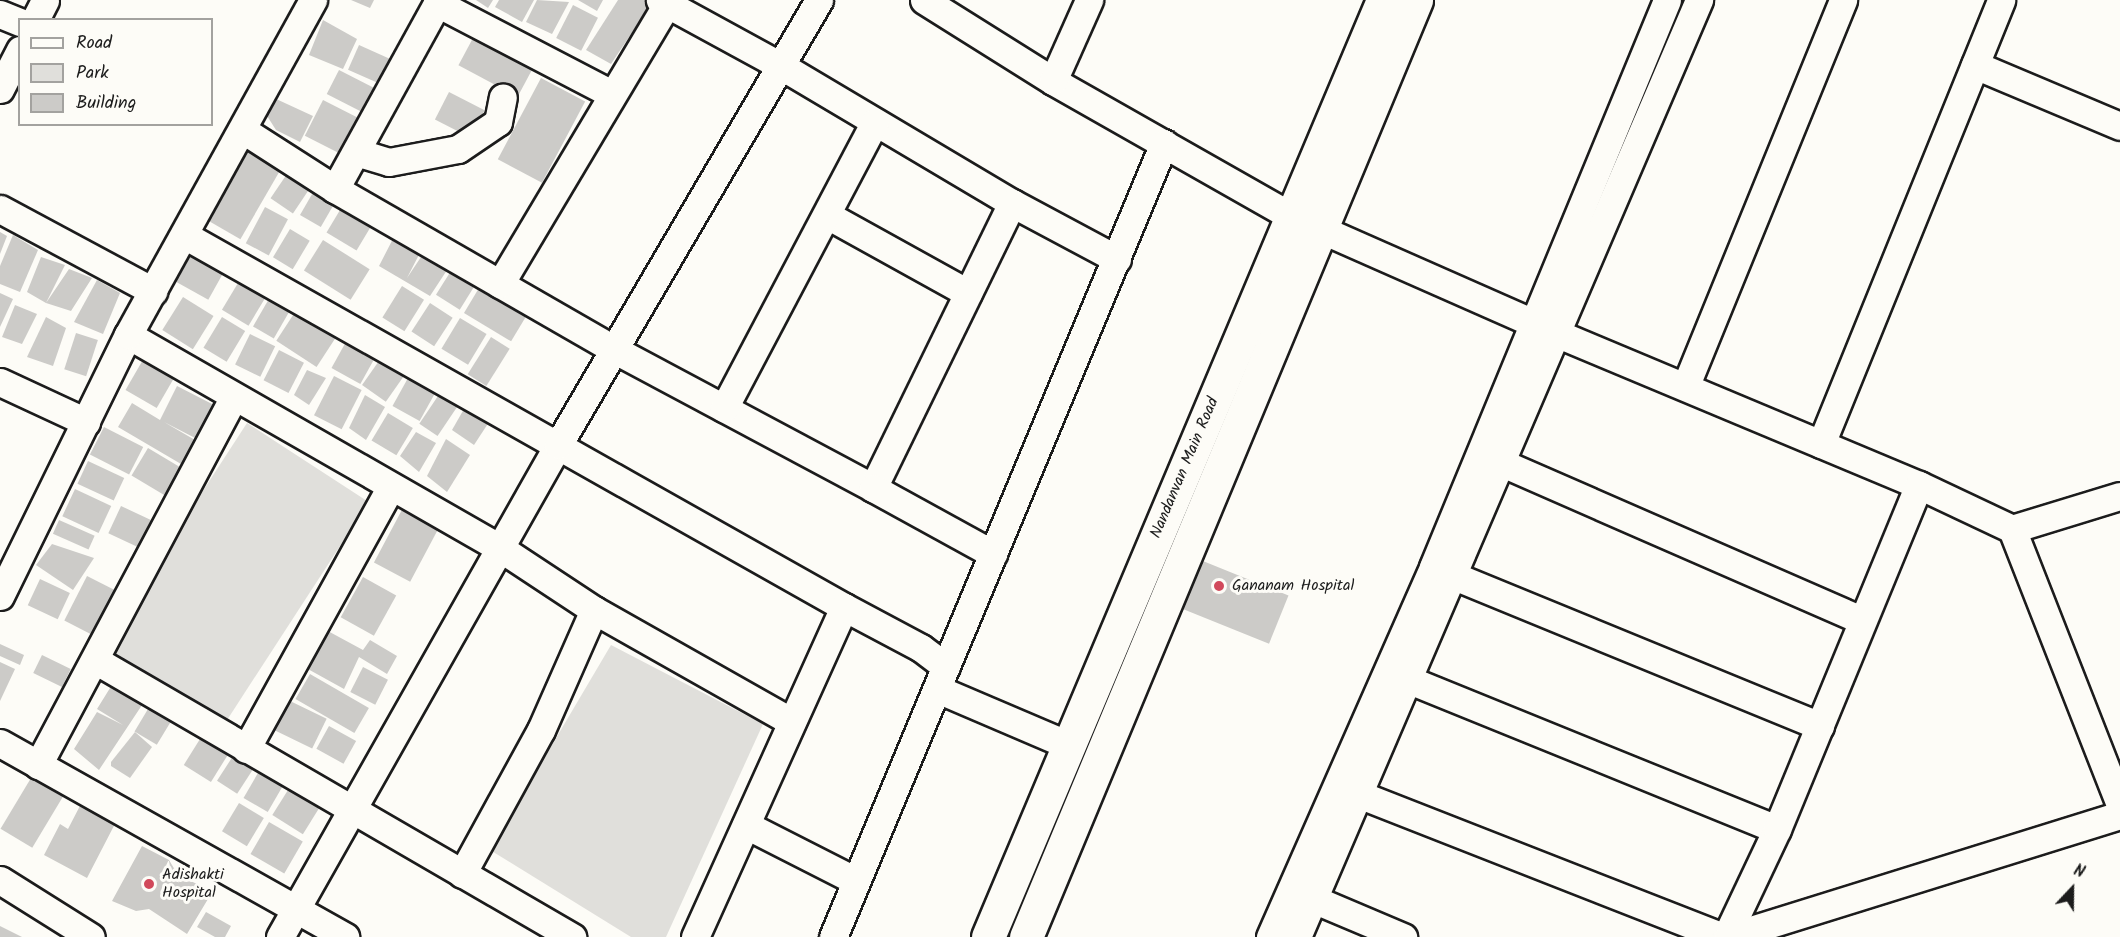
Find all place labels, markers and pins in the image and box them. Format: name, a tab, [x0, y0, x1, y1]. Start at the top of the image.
place label: Gananam Hospital	[1232, 576, 1354, 596]
marker: Gananam Hospital	[1210, 577, 1228, 595]
place label: Adishakti Hospital	[162, 865, 224, 903]
marker: Adishakti Hospital	[140, 875, 158, 893]

